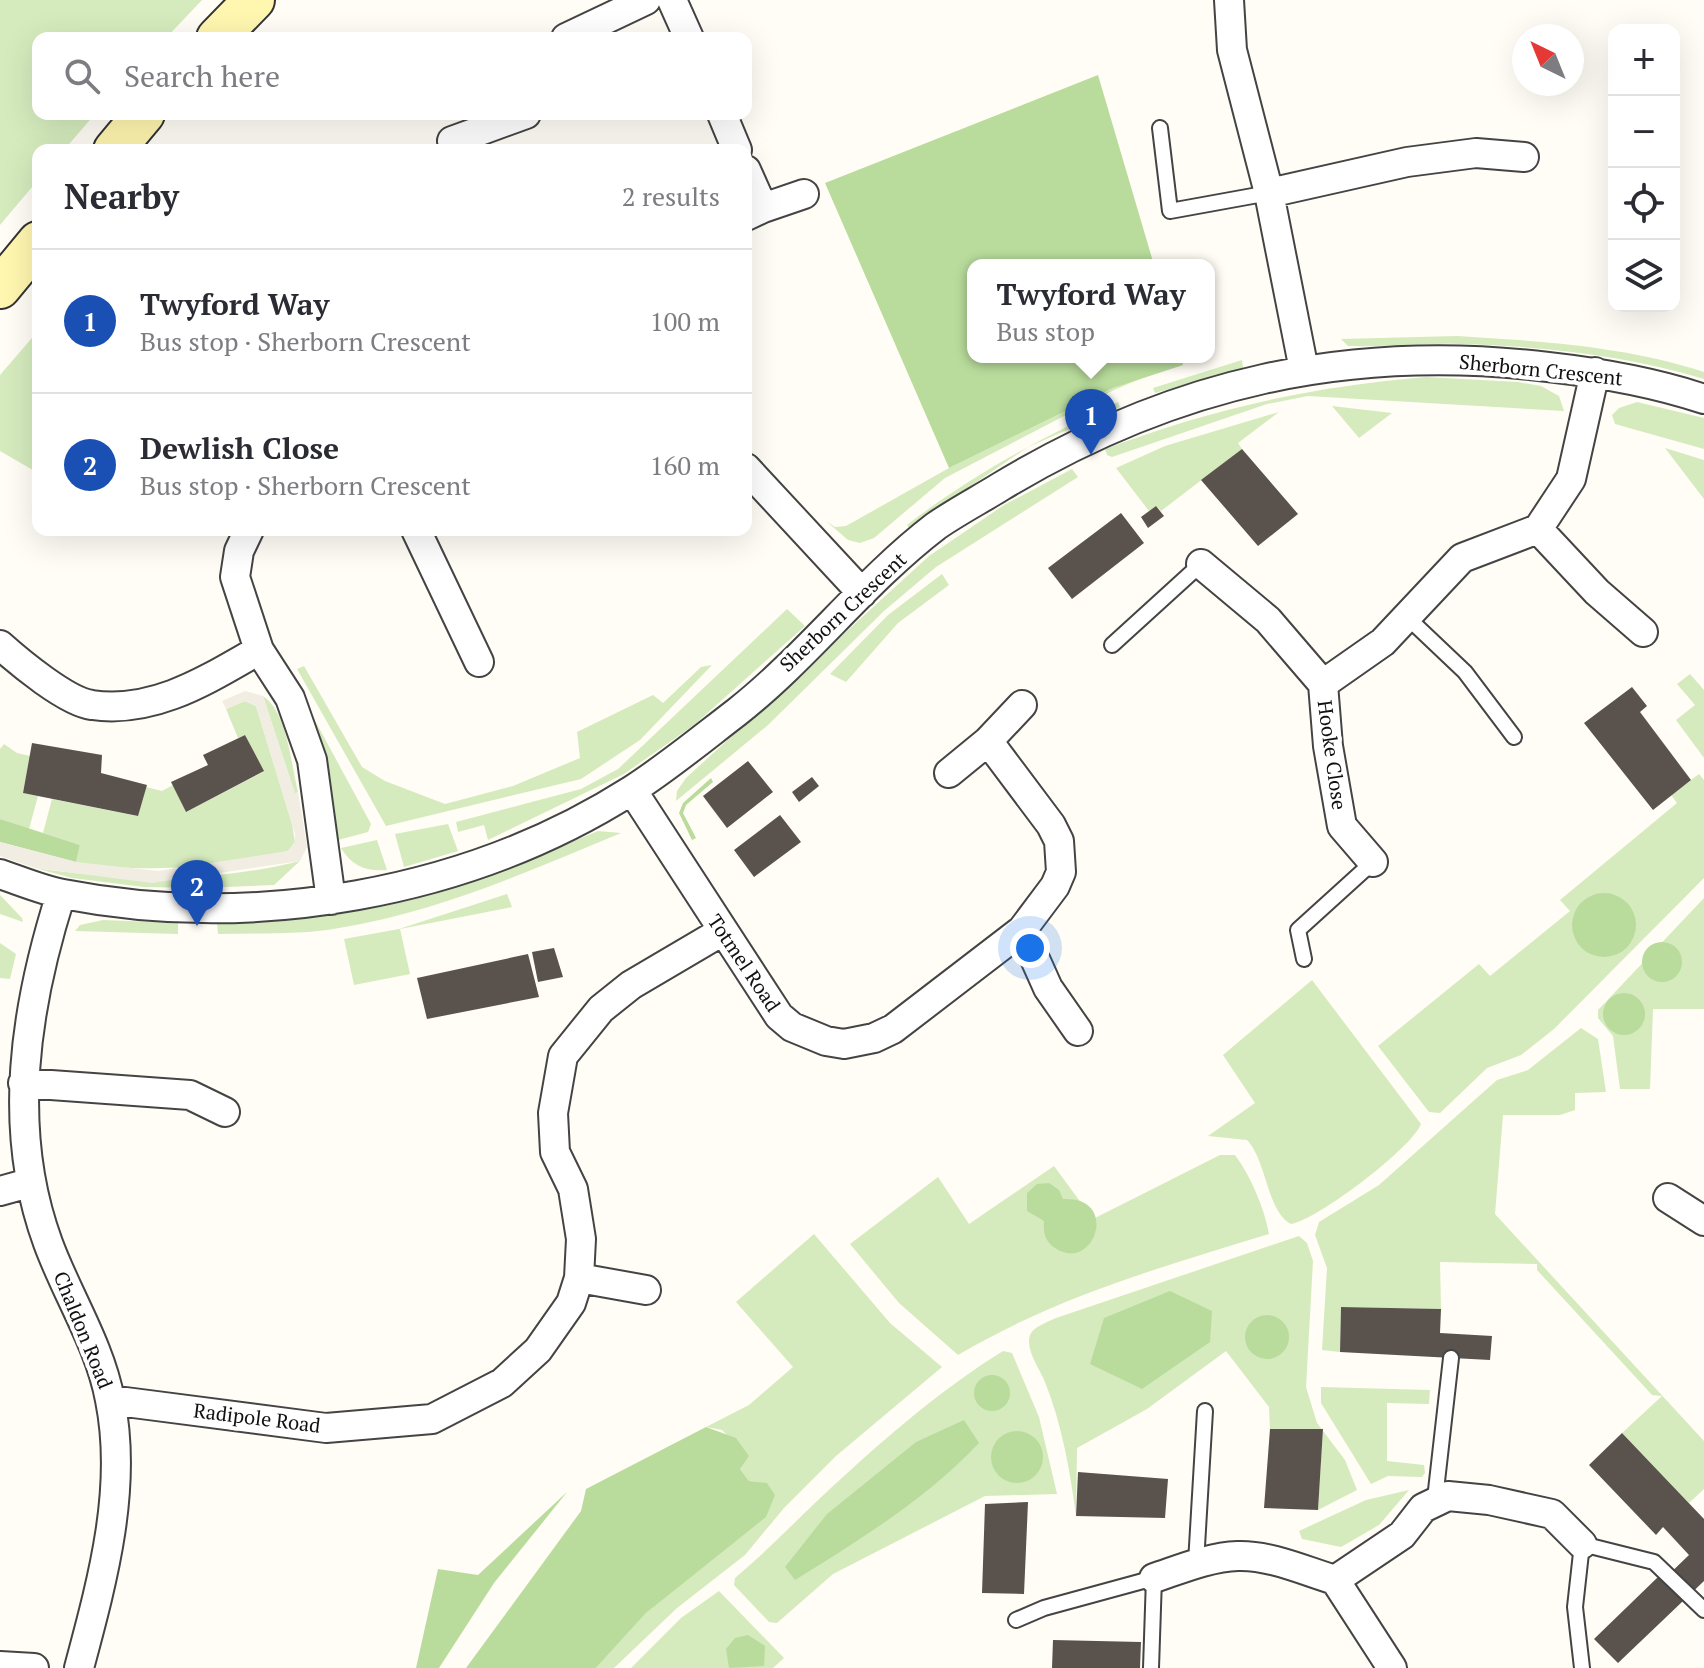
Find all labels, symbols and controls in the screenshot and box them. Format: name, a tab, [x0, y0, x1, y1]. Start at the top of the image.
north arrow	[1512, 24, 1584, 96]
map controls	[1608, 24, 1680, 312]
button: +	[1608, 24, 1680, 96]
search box	[32, 32, 752, 120]
icon: search	[60, 54, 104, 98]
text: Search here	[124, 56, 280, 96]
button: −	[1608, 96, 1680, 168]
button: locate	[1608, 168, 1680, 240]
text: Nearby	[64, 174, 179, 219]
text: 2 results	[622, 179, 720, 213]
button: layers	[1608, 240, 1680, 312]
popup	[967, 259, 1215, 363]
text: Twyford Way	[996, 274, 1186, 314]
text: Twyford Way	[140, 284, 329, 324]
text: 1	[83, 304, 97, 338]
text: 100 m	[650, 304, 720, 338]
text: Bus stop	[996, 314, 1095, 348]
text: Bus stop · Sherborn Crescent	[140, 324, 471, 358]
street label: Sherborn Crescent	[1458, 347, 1625, 392]
pin: 1	[1065, 389, 1117, 455]
text: Dewlish Close	[140, 428, 339, 468]
text: 2	[83, 448, 97, 482]
text: 160 m	[650, 448, 720, 482]
text: Bus stop · Sherborn Crescent	[140, 468, 471, 502]
street label: Sherborn Crescent	[773, 545, 912, 677]
street label: Hooke Close	[1311, 698, 1354, 811]
pin: 2	[171, 860, 223, 926]
street label: Totmel Road	[702, 909, 787, 1017]
your location	[1010, 928, 1050, 968]
street label: Chaldon Road	[48, 1267, 119, 1392]
street label: Radipole Road	[192, 1396, 322, 1439]

